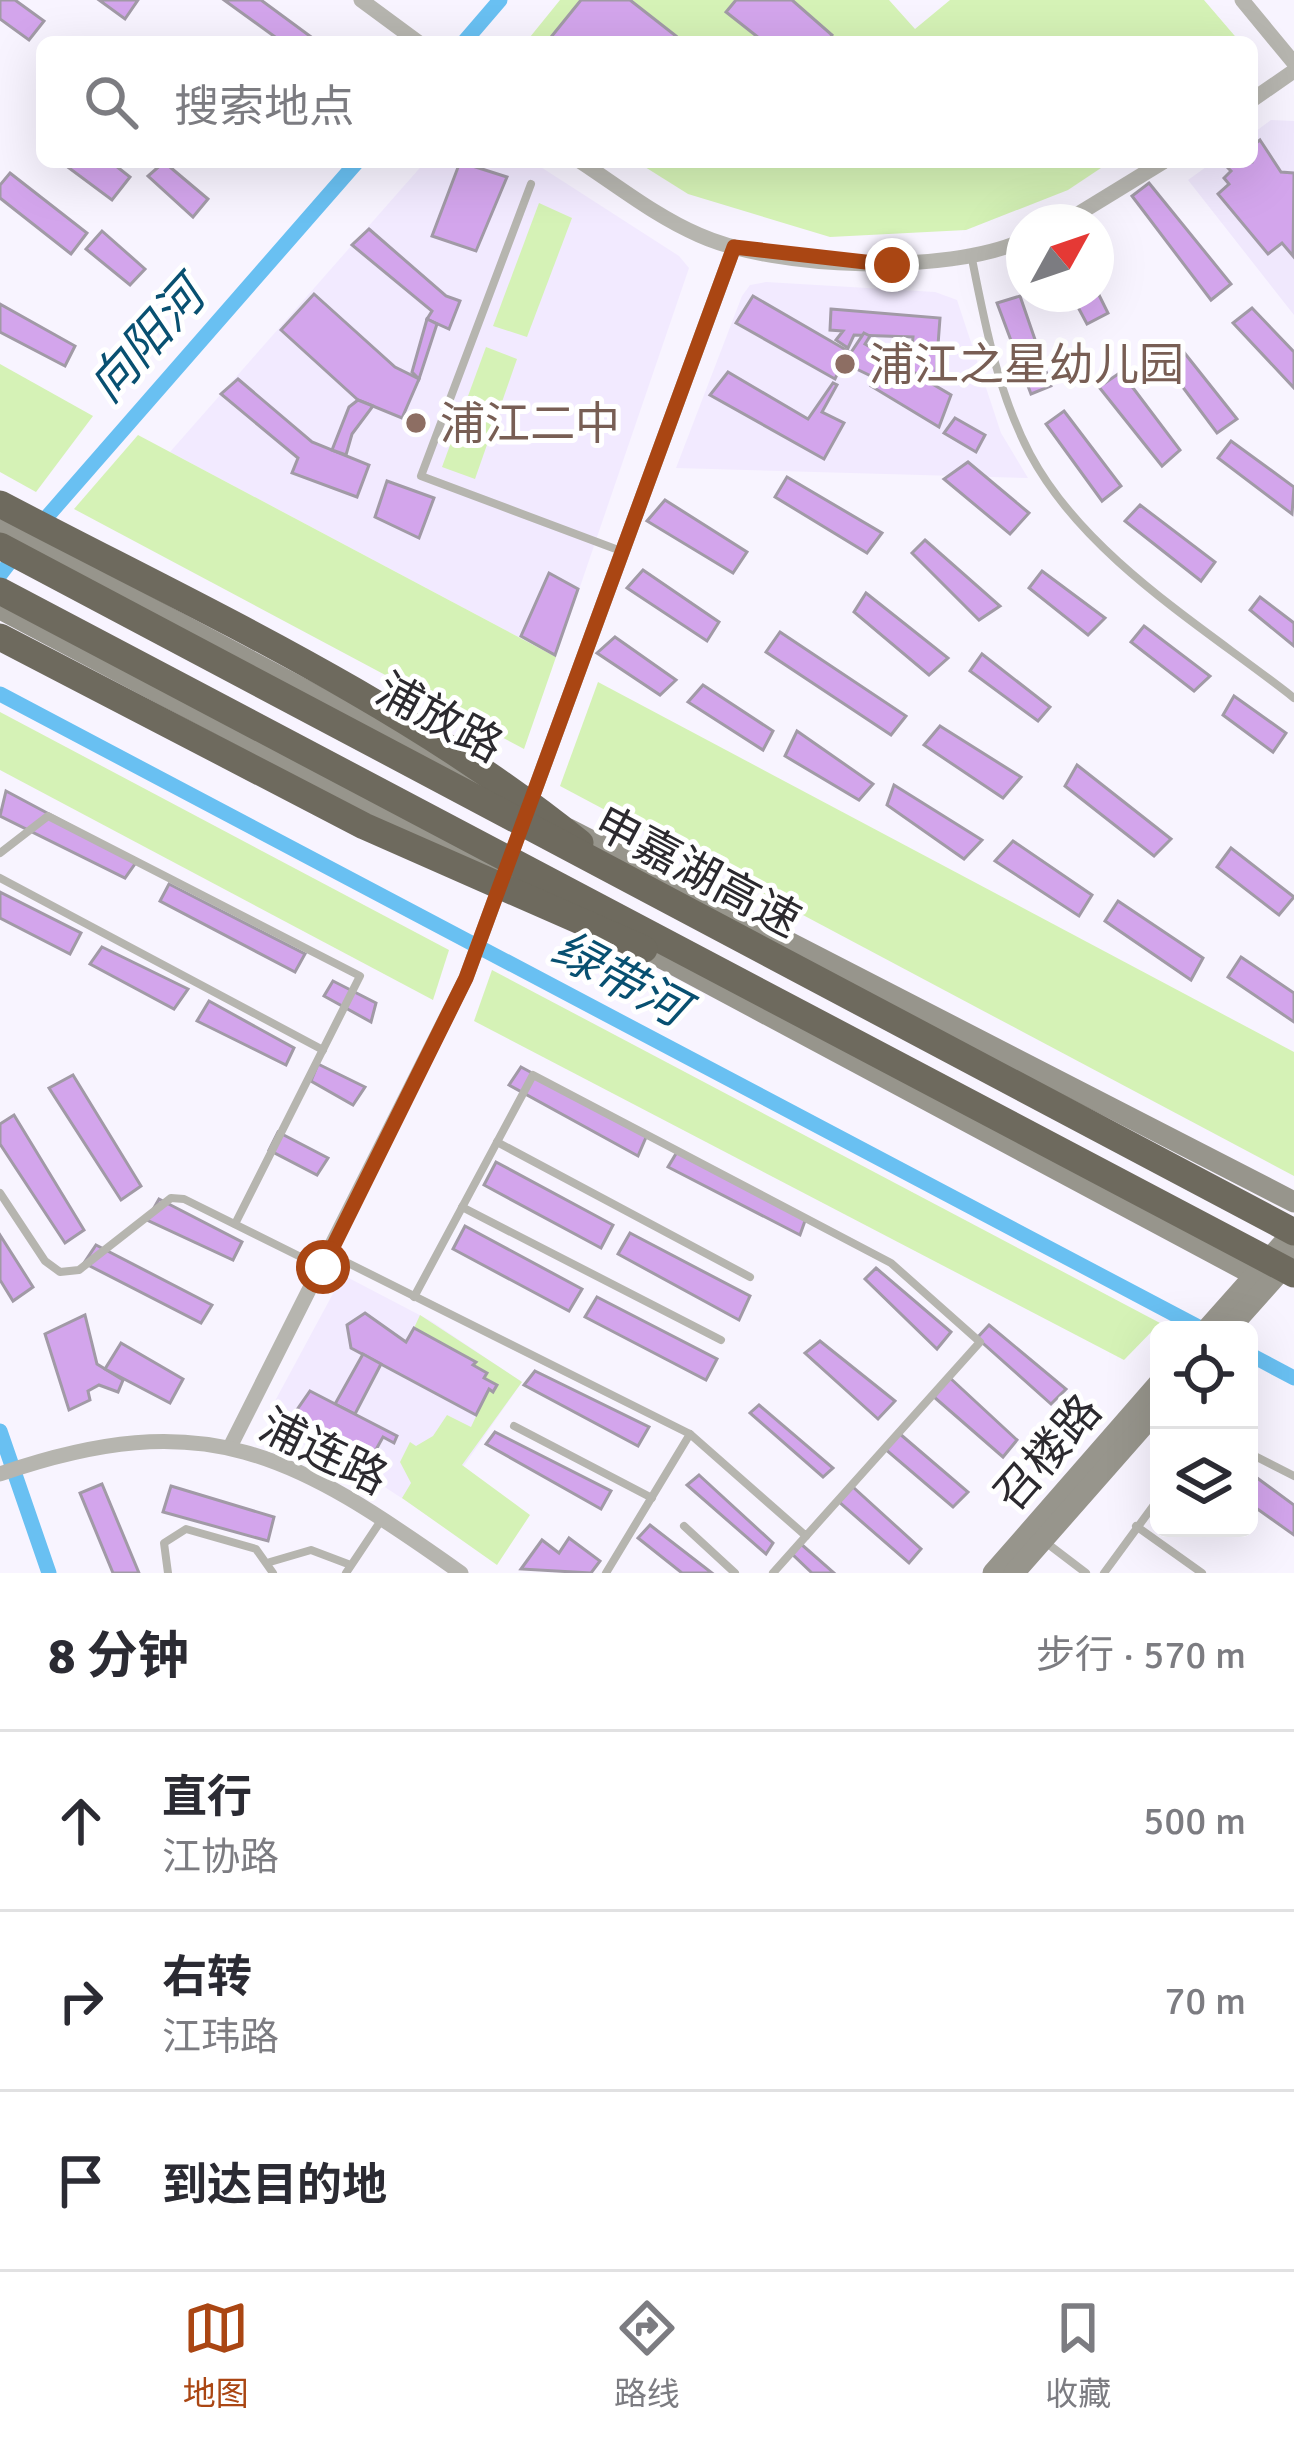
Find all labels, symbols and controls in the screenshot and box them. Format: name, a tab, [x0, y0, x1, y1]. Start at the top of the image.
search box	[36, 36, 1258, 168]
icon: search	[78, 69, 144, 135]
text: 搜索地点	[174, 80, 354, 135]
north arrow	[1006, 204, 1114, 312]
route end	[865, 238, 919, 292]
water label: 向阳河	[77, 262, 223, 414]
place label: 浦江之星幼儿园	[869, 338, 1184, 393]
marker: 浦江之星幼儿园	[832, 351, 858, 377]
place label: 浦江二中	[440, 397, 620, 452]
marker: 浦江二中	[403, 410, 429, 436]
street label: 浦放路	[367, 662, 512, 774]
street label: 申嘉湖高速	[585, 795, 810, 949]
water label: 绿带河	[542, 919, 704, 1043]
route start	[296, 1240, 350, 1294]
map controls	[1150, 1321, 1258, 1537]
button: locate	[1150, 1321, 1258, 1429]
street label: 召楼路	[983, 1384, 1113, 1522]
street label: 浦连路	[251, 1398, 396, 1507]
button: layers	[1150, 1429, 1258, 1537]
text: 8 分钟	[48, 1625, 189, 1688]
text: 步行 · 570 m	[1036, 1631, 1246, 1679]
text: 直行	[162, 1770, 252, 1825]
icon: ahead	[48, 1788, 114, 1854]
text: 500 m	[1143, 1797, 1246, 1845]
text: 江协路	[162, 1833, 279, 1881]
text: 右转	[162, 1950, 252, 2005]
icon: right	[48, 1968, 114, 2034]
text: 70 m	[1164, 1977, 1246, 2025]
text: 江玮路	[162, 2013, 279, 2061]
icon: arrive	[48, 2148, 114, 2214]
text: 到达目的地	[162, 2158, 387, 2213]
tab: 地图	[183, 2295, 249, 2415]
tab: 路线	[614, 2295, 680, 2415]
tab: 收藏	[1045, 2295, 1111, 2415]

